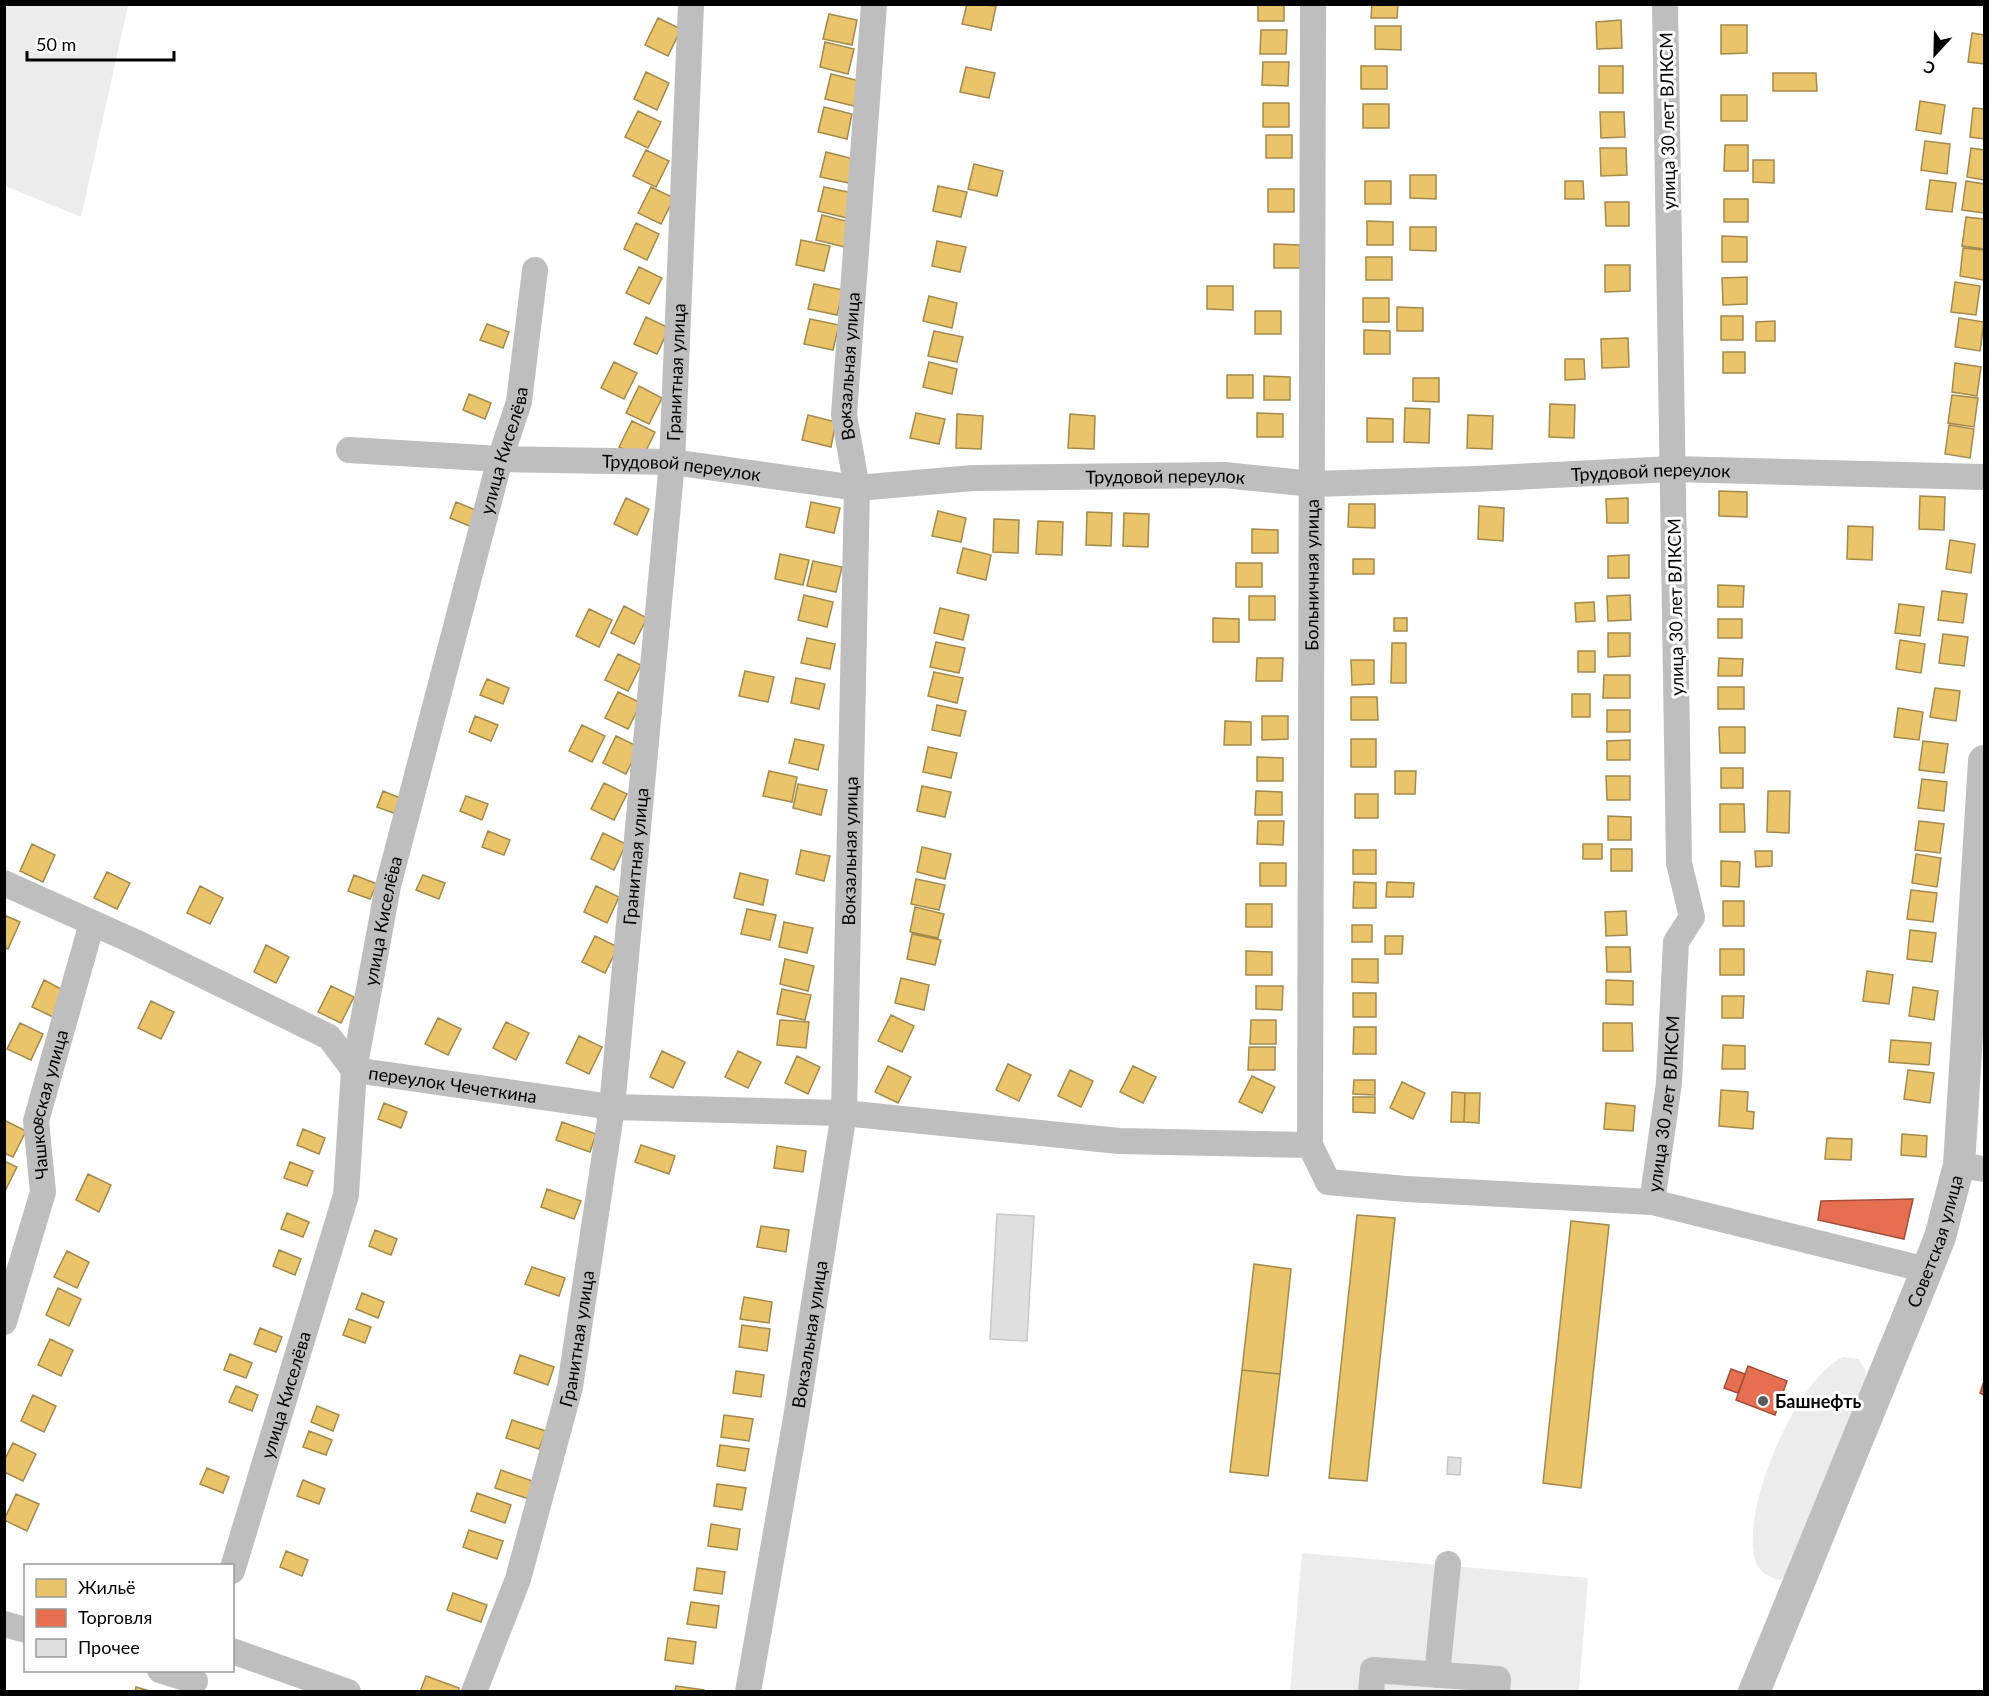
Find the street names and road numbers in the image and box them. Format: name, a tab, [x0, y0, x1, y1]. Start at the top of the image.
street label: улица 30 лет ВЛКСМ	[1654, 32, 1680, 210]
street label: Вокзальная улица	[833, 291, 864, 442]
street label: Гранитная улица	[662, 303, 690, 442]
street label: улица Киселёва	[475, 386, 532, 517]
street label: Трудовой переулок	[602, 450, 763, 485]
street label: Трудовой переулок	[1570, 458, 1732, 485]
street label: Трудовой переулок	[1085, 464, 1247, 488]
street label: Больничная улица	[1300, 499, 1323, 651]
street label: улица 30 лет ВЛКСМ	[1662, 518, 1688, 696]
street label: Вокзальная улица	[837, 776, 862, 926]
street label: Гранитная улица	[618, 787, 653, 926]
street label: улица Киселёва	[359, 853, 406, 988]
street label: улица 30 лет ВЛКСМ	[1643, 1015, 1683, 1194]
street label: Чашковская улица	[24, 1027, 72, 1180]
street label: переулок Чечеткина	[367, 1061, 539, 1107]
street label: Советская улица	[1902, 1173, 1967, 1311]
street label: Вокзальная улица	[787, 1259, 832, 1410]
street label: Гранитная улица	[554, 1269, 598, 1409]
street label: улица Киселёва	[256, 1329, 315, 1461]

